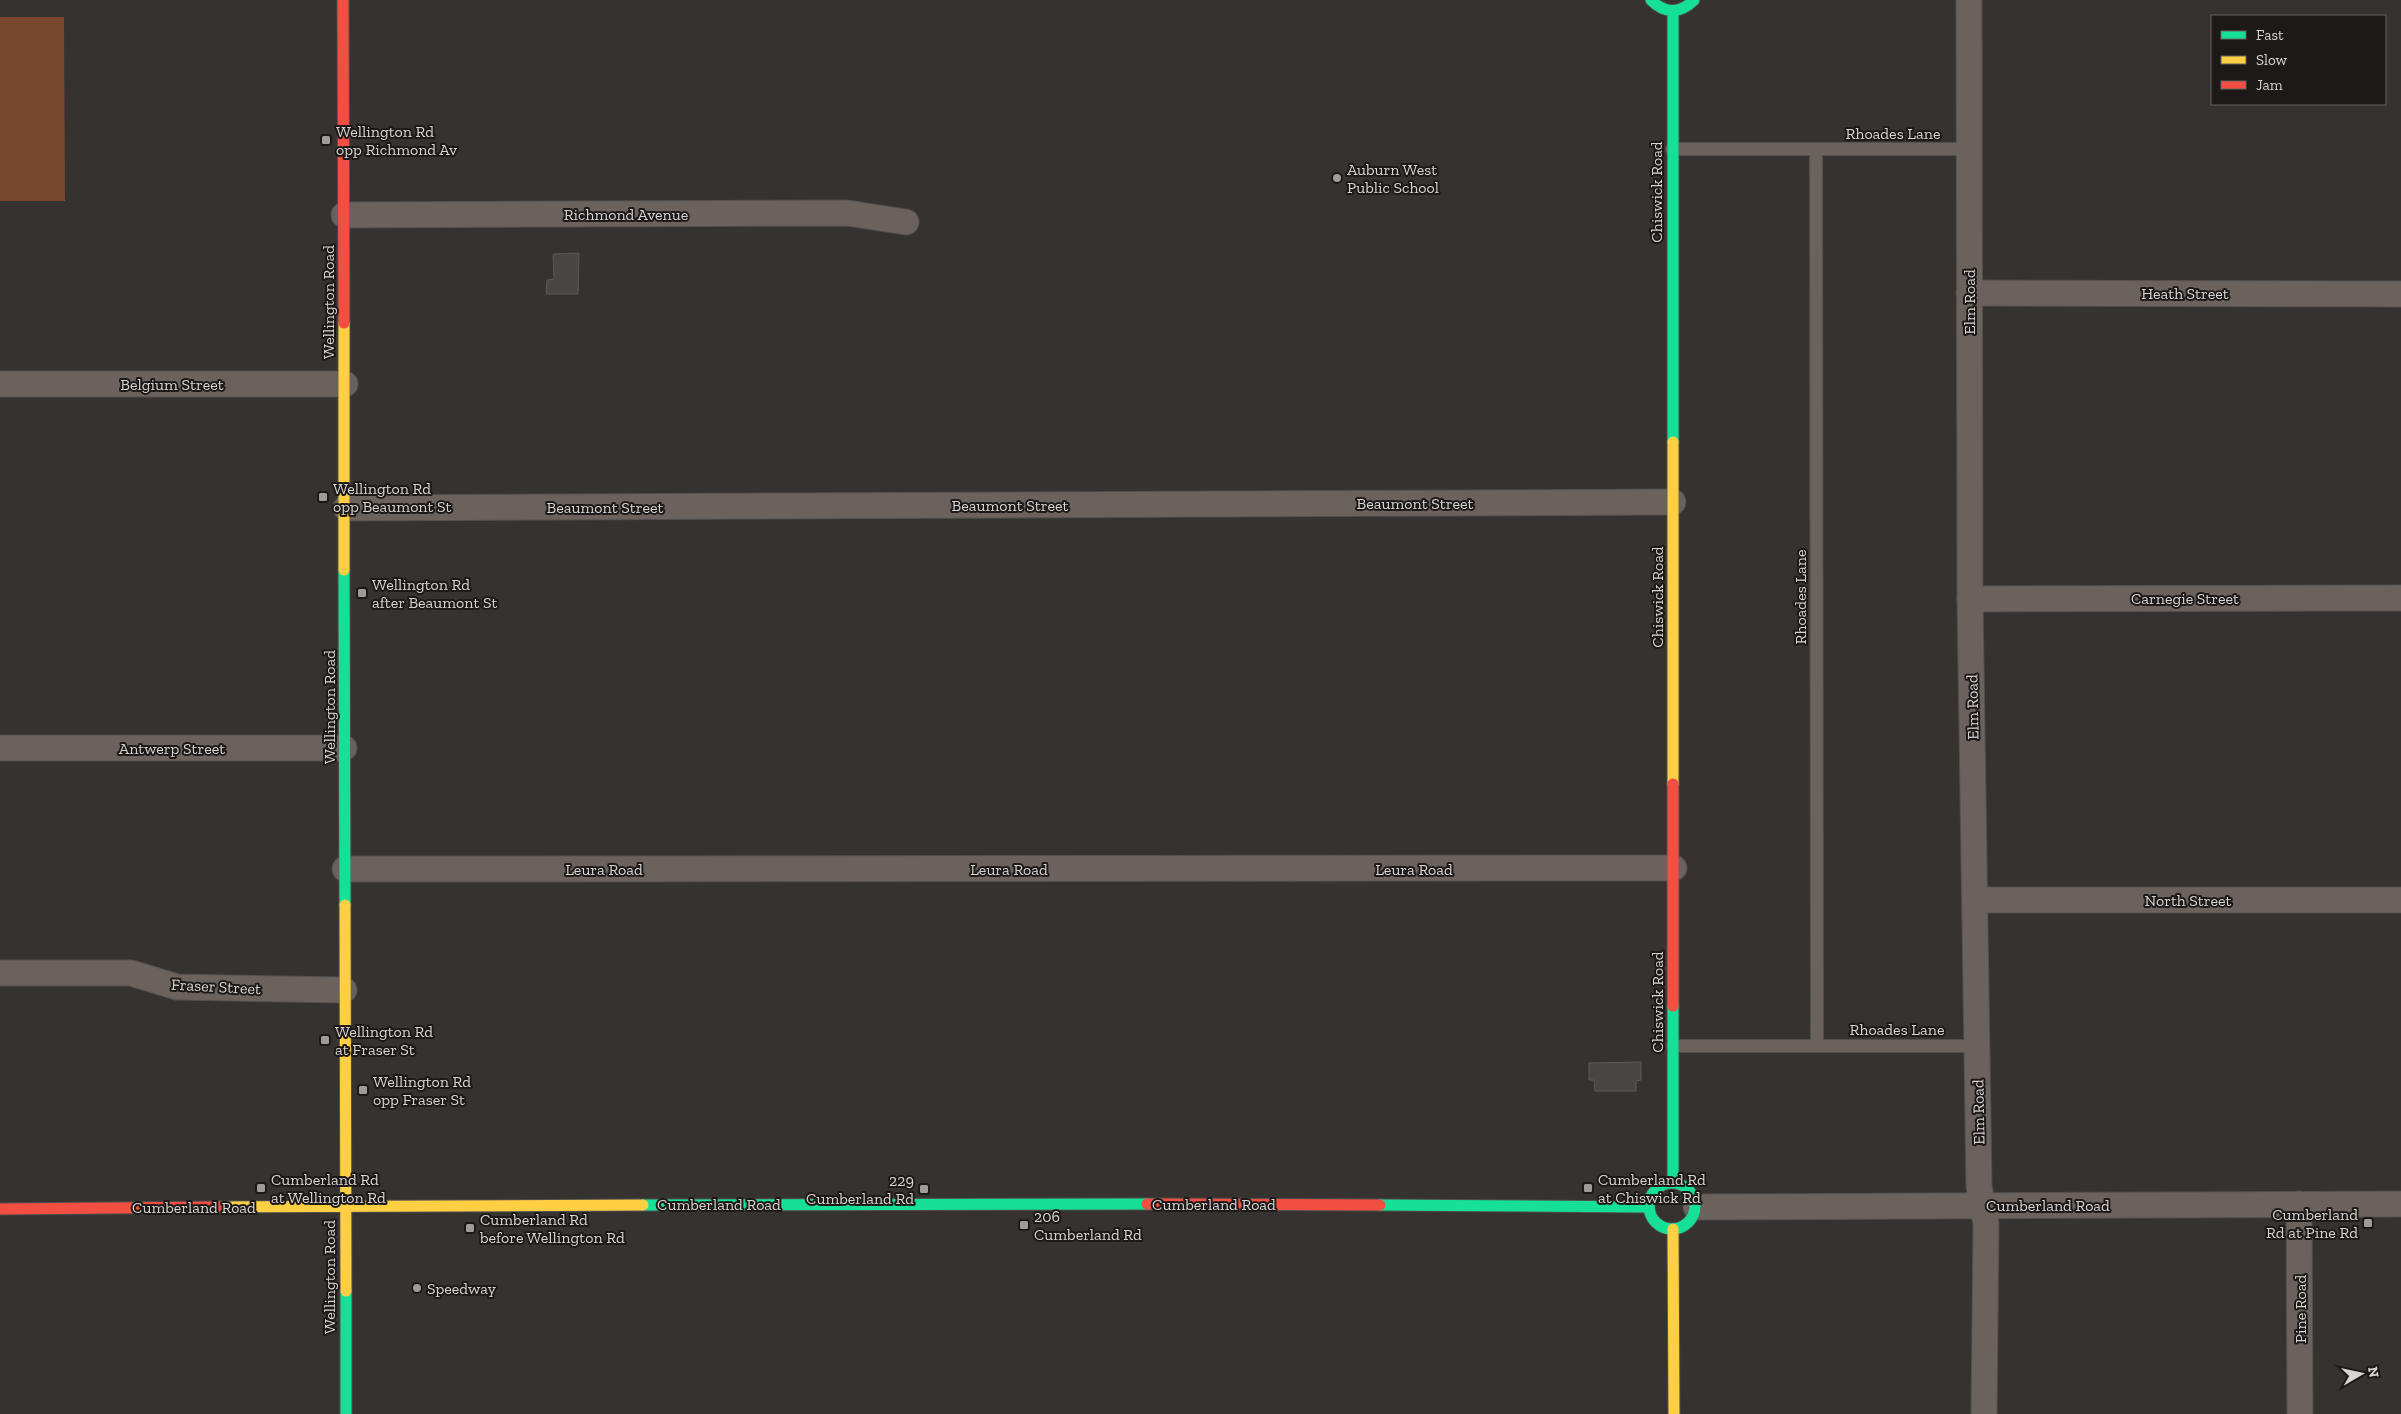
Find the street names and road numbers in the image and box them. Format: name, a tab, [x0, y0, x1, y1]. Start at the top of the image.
street label: Rhoades Lane	[1846, 124, 1940, 143]
street label: Chiswick Road	[1647, 141, 1666, 243]
street label: Richmond Avenue	[564, 205, 688, 224]
street label: Wellington Road	[319, 245, 338, 359]
street label: Elm Road	[1960, 269, 1979, 335]
street label: Heath Street	[2141, 284, 2229, 303]
street label: Belgium Street	[120, 375, 224, 394]
street label: Beaumont Street	[1357, 494, 1473, 513]
street label: Beaumont Street	[952, 496, 1068, 515]
street label: Beaumont Street	[547, 498, 663, 517]
street label: Chiswick Road	[1648, 546, 1667, 648]
street label: Rhoades Lane	[1791, 550, 1810, 644]
street label: Carnegie Street	[2131, 589, 2239, 608]
street label: Wellington Road	[320, 650, 339, 764]
street label: Elm Road	[1962, 674, 1983, 740]
street label: Antwerp Street	[119, 739, 225, 758]
street label: Leura Road	[565, 860, 643, 879]
street label: Leura Road	[970, 860, 1048, 879]
street label: Leura Road	[1375, 860, 1453, 879]
street label: North Street	[2145, 891, 2232, 910]
street label: Chiswick Road	[1648, 951, 1667, 1053]
street label: Fraser Street	[170, 975, 262, 998]
street label: Rhoades Lane	[1850, 1020, 1944, 1039]
street label: Elm Road	[1968, 1079, 1989, 1145]
street label: Cumberland Road	[657, 1195, 781, 1214]
street label: Cumberland Road	[1152, 1195, 1276, 1214]
street label: Cumberland Road	[1986, 1196, 2110, 1215]
street label: Cumberland Road	[132, 1198, 256, 1217]
street label: Wellington Road	[320, 1220, 339, 1334]
street label: Pine Road	[2291, 1275, 2310, 1343]

